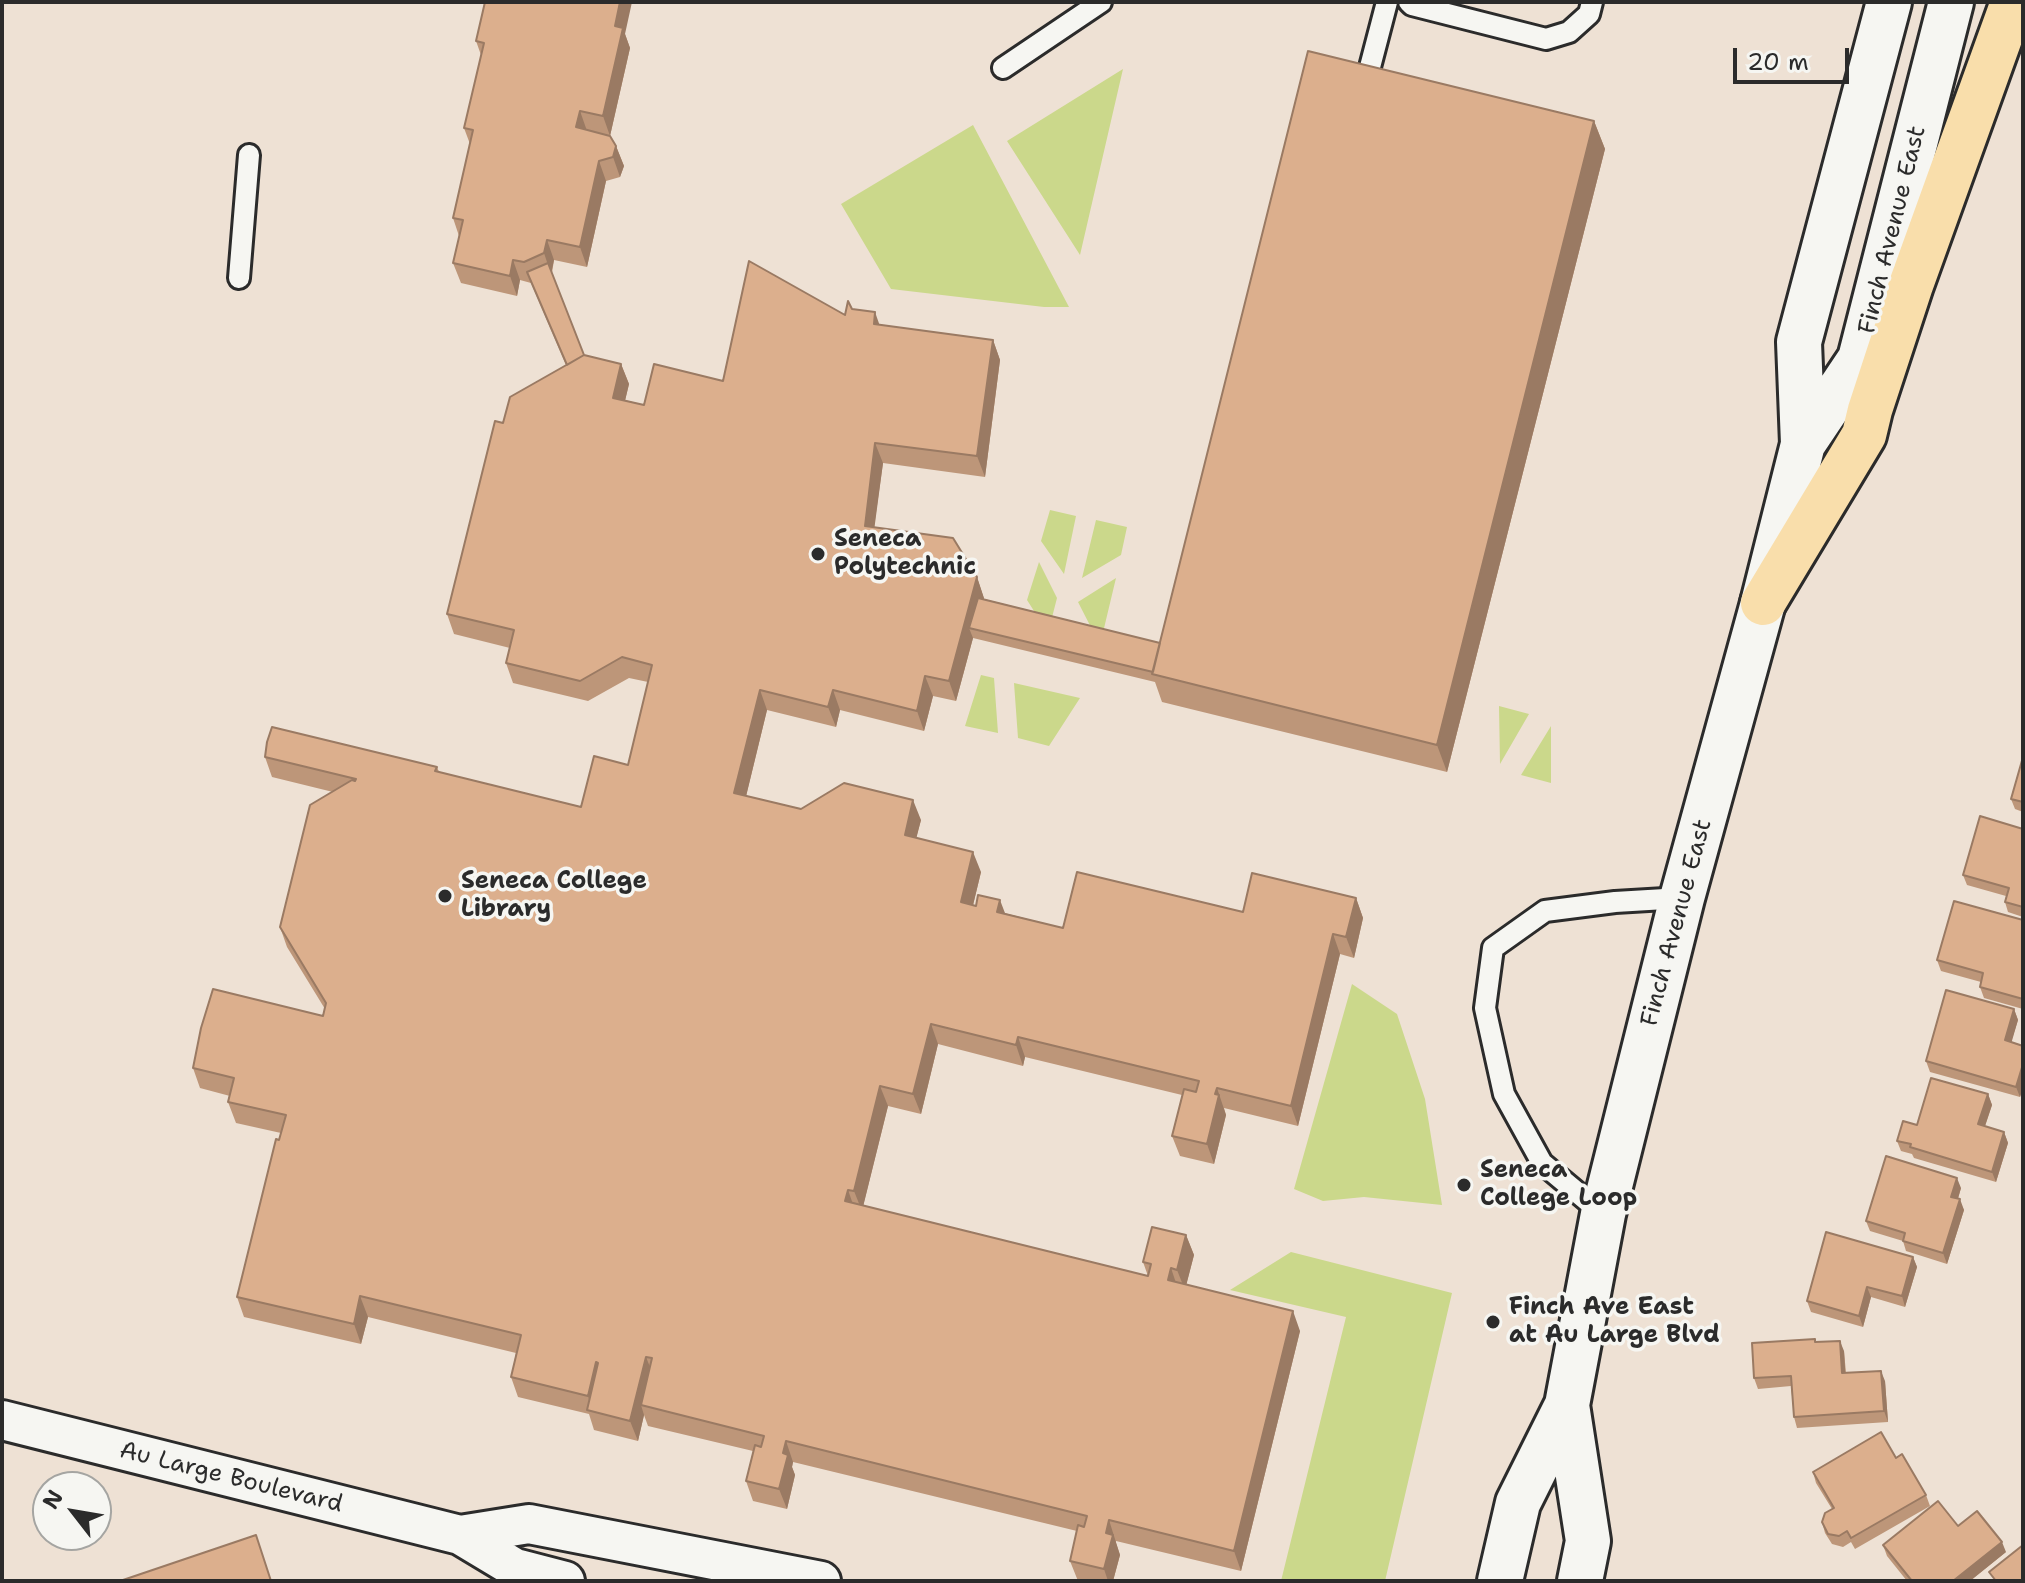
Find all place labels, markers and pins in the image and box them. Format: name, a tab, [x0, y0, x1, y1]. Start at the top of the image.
place label: Seneca Polytechnic	[834, 526, 976, 582]
marker: Seneca Polytechnic	[809, 545, 827, 563]
place label: Seneca College Library	[461, 868, 647, 924]
marker: Seneca College Library	[436, 887, 454, 905]
place label: Seneca College Loop	[1480, 1157, 1637, 1213]
marker: Seneca College Loop	[1455, 1176, 1473, 1194]
place label: Finch Ave East at Au Large Blvd	[1509, 1294, 1720, 1350]
marker: Finch Ave East at Au Large Blvd	[1484, 1313, 1502, 1331]

